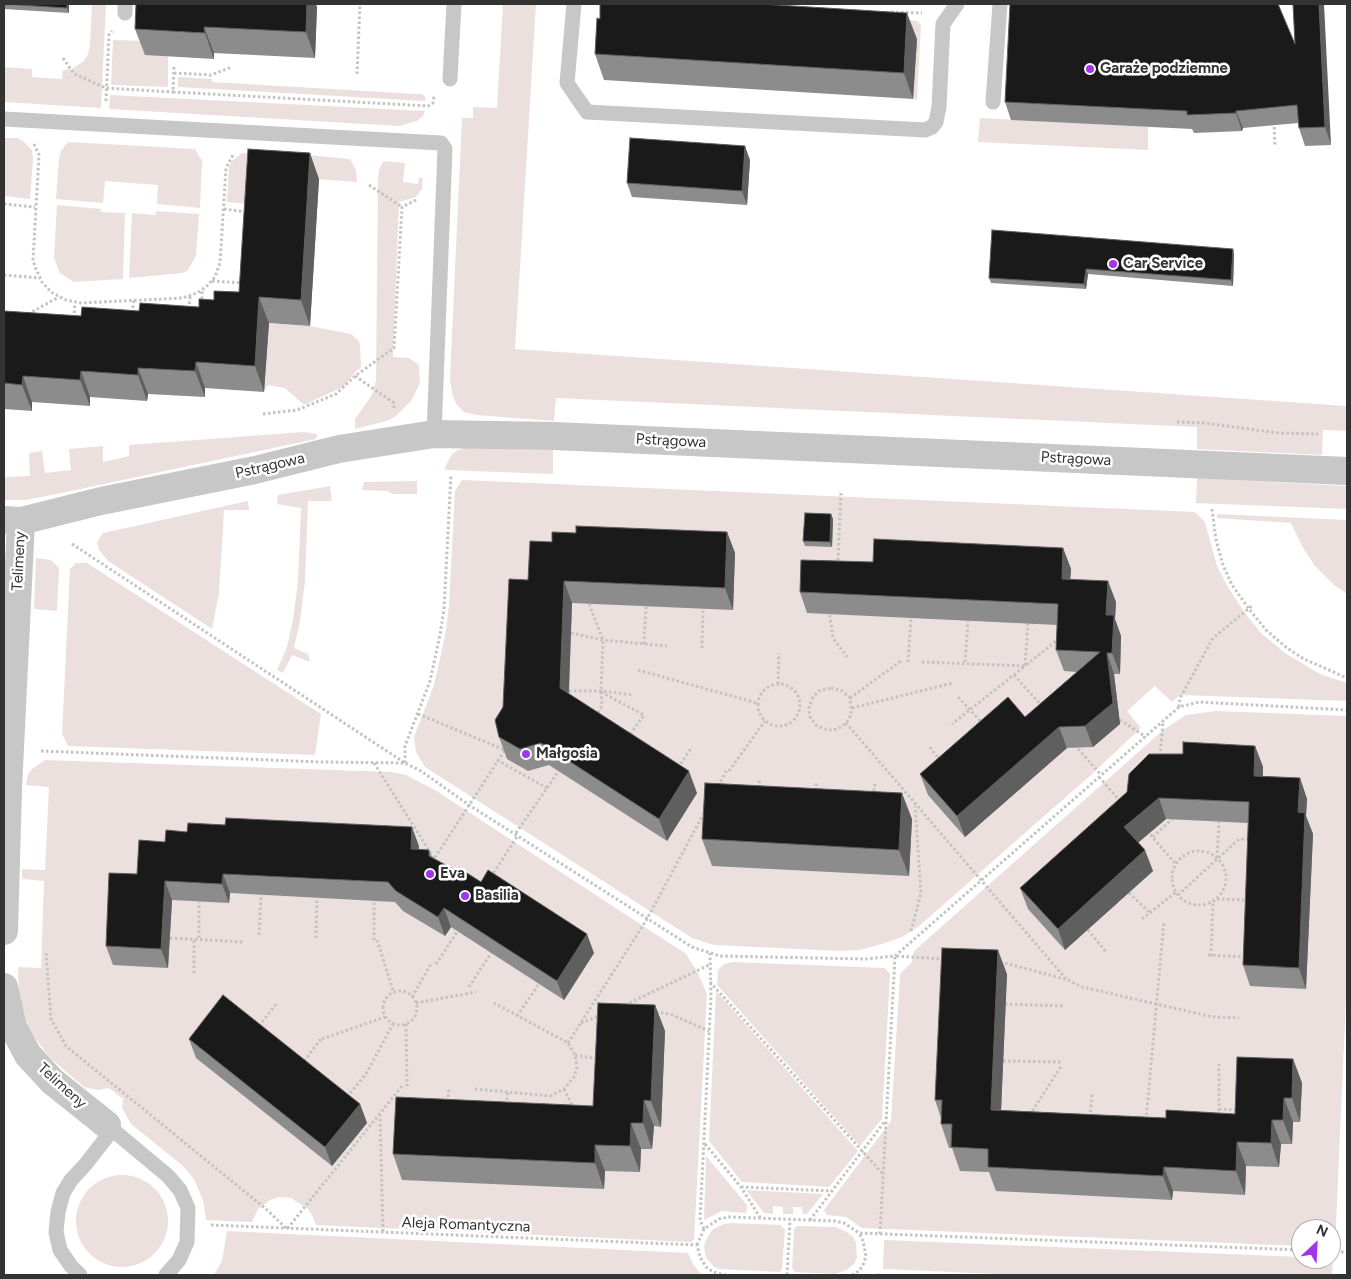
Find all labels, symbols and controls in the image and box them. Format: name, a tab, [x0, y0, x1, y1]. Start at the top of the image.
place label: Garaże podziemne	[1100, 60, 1228, 78]
marker: Garaże podziemne	[1084, 63, 1096, 75]
place label: Car Service	[1123, 255, 1203, 273]
marker: Car Service	[1107, 258, 1119, 270]
street label: Pstrągowa	[635, 430, 707, 452]
street label: Pstrągowa	[1040, 448, 1112, 470]
street label: Pstrągowa	[234, 449, 306, 483]
street label: Telimeny	[8, 531, 30, 591]
place label: Małgosia	[536, 745, 598, 763]
marker: Małgosia	[520, 748, 532, 760]
place label: Eva	[440, 865, 465, 883]
marker: Eva	[424, 868, 436, 880]
place label: Basilia	[475, 887, 519, 905]
marker: Basilia	[459, 890, 471, 902]
street label: Telimeny	[34, 1059, 90, 1113]
street label: Aleja Romantyczna	[401, 1214, 531, 1236]
north arrow	[1291, 1219, 1341, 1269]
text: N	[1314, 1221, 1331, 1241]

